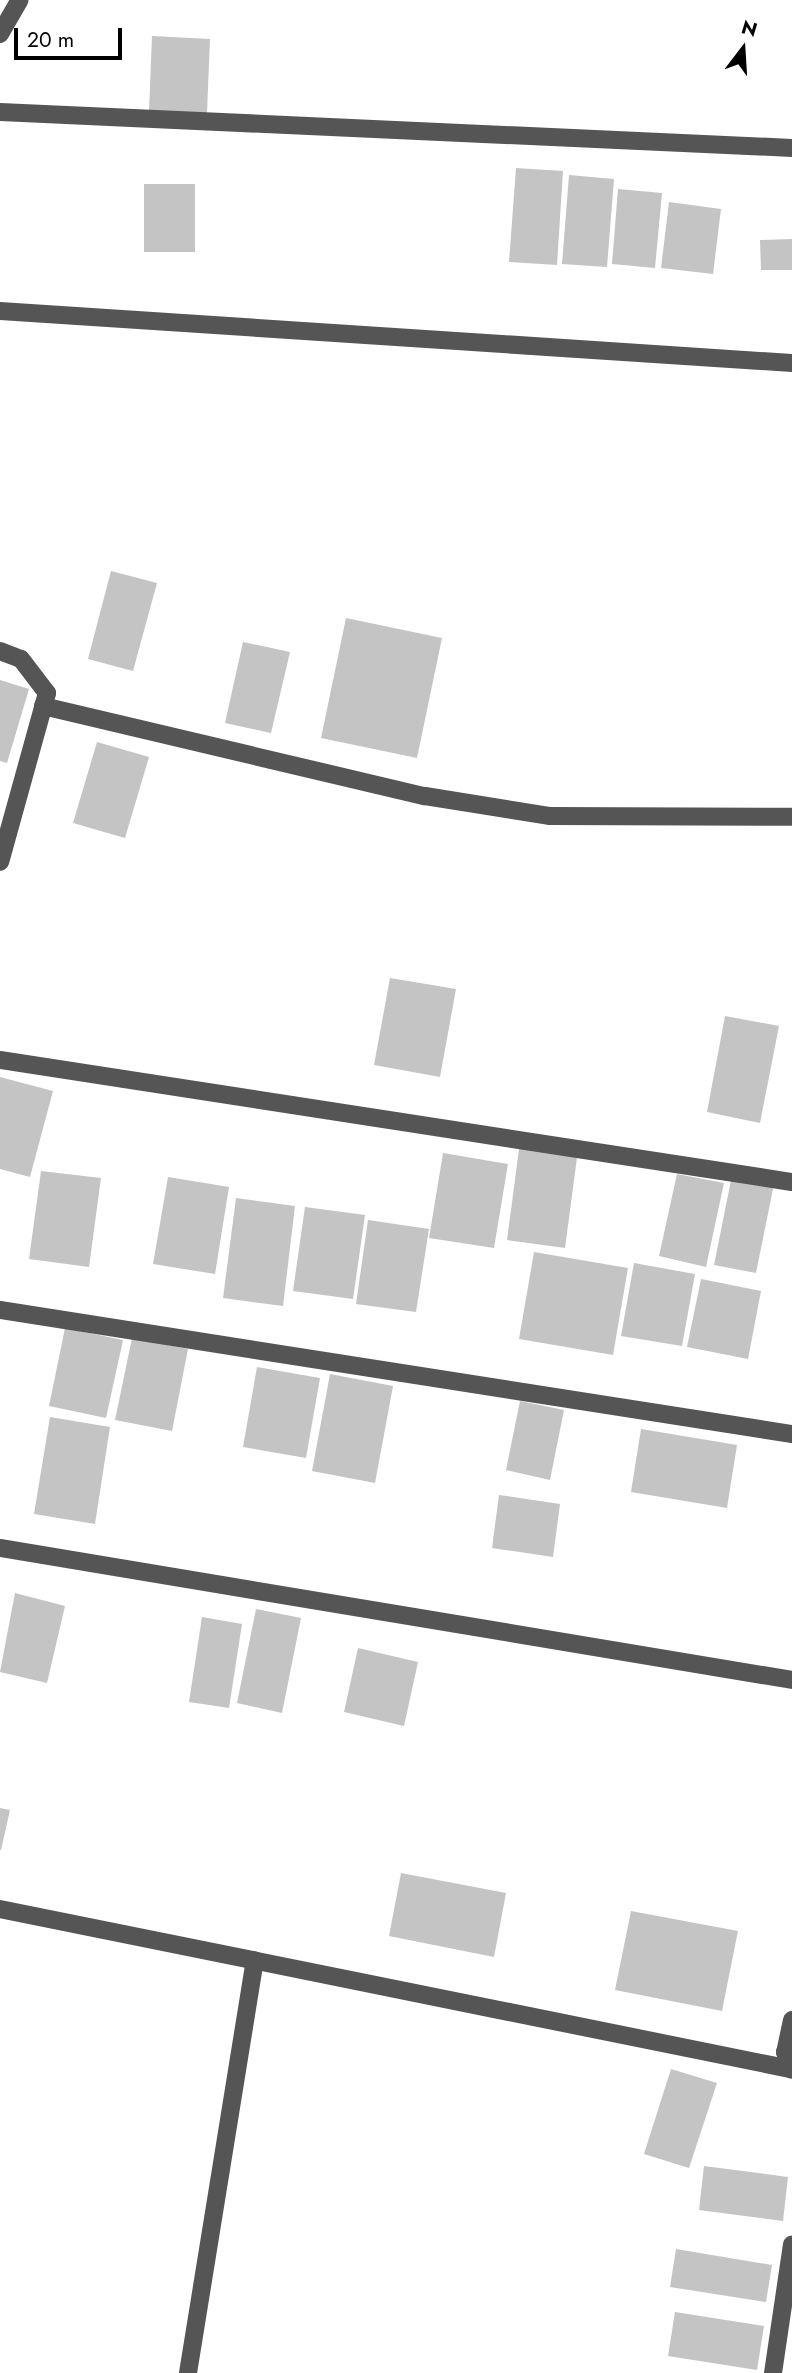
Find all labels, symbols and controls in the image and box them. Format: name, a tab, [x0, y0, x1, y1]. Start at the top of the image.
text: N	[738, 13, 760, 44]
scale bar	[18, 14, 126, 58]
north arrow	[708, 14, 778, 84]
text: 20 m	[27, 25, 74, 55]

